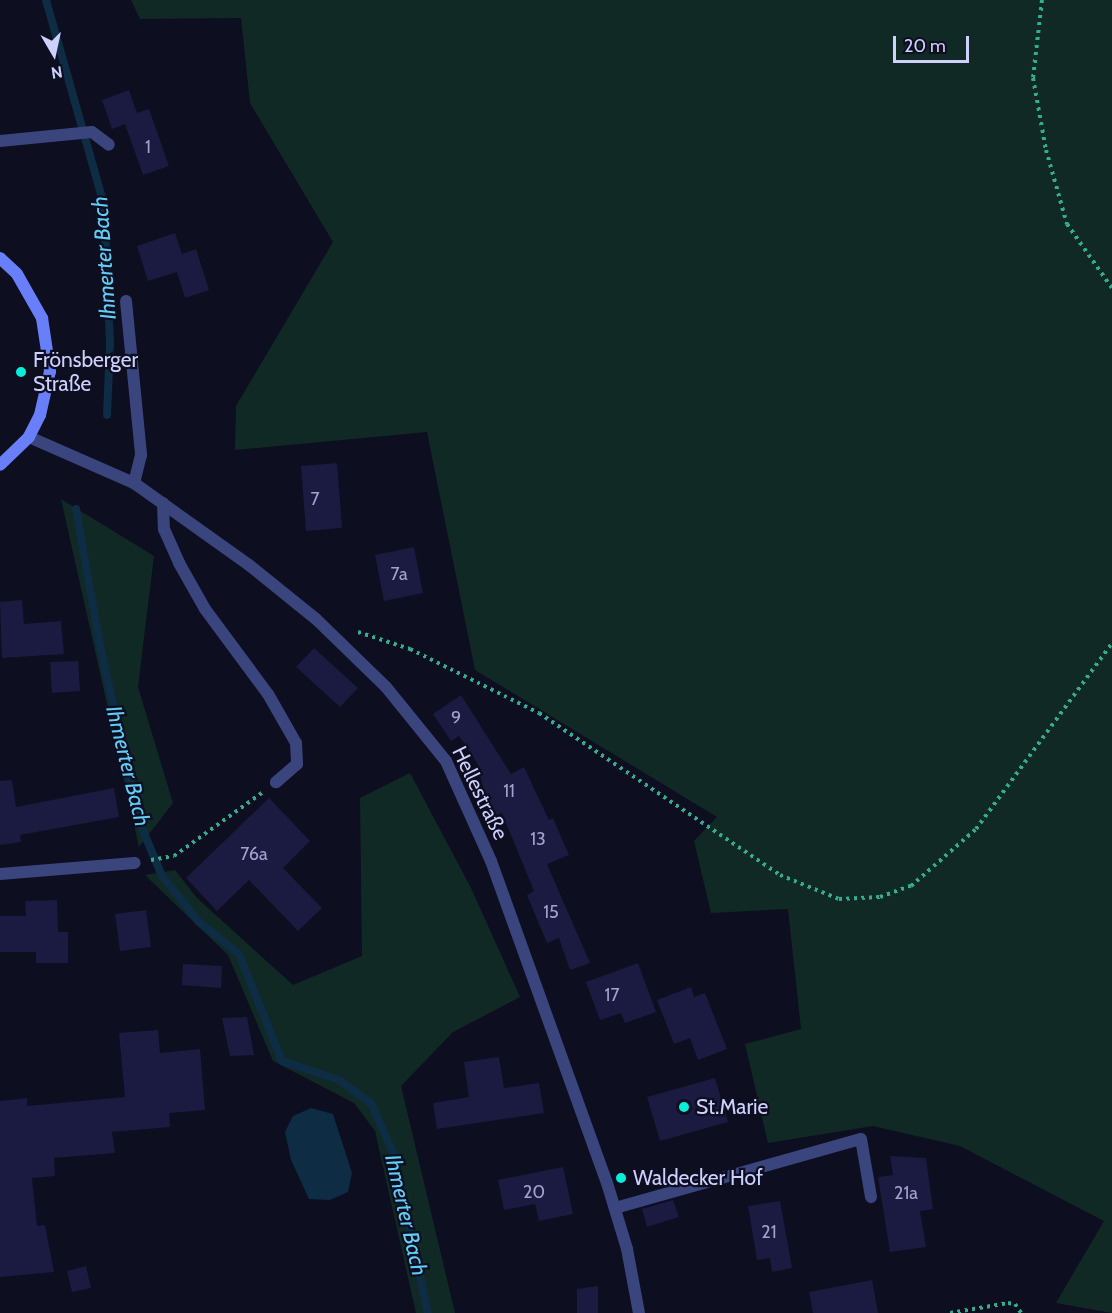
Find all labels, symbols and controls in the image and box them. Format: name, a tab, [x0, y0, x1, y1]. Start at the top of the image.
north arrow	[24, 24, 84, 84]
scale bar	[896, 24, 972, 62]
text: 20 m	[904, 35, 946, 57]
text: N	[50, 62, 64, 83]
house number: 1	[145, 136, 151, 158]
water label: Ihmerter Bach	[87, 196, 121, 320]
place label: Frönsberger Straße	[33, 347, 138, 397]
marker: Frönsberger Straße	[14, 365, 28, 379]
house number: 7	[310, 488, 320, 510]
house number: 7a	[390, 563, 408, 585]
water label: Ihmerter Bach	[100, 703, 156, 829]
house number: 9	[451, 707, 461, 729]
street label: Hellestraße	[447, 742, 513, 844]
house number: 11	[503, 780, 515, 802]
house number: 13	[530, 828, 546, 850]
house number: 76a	[240, 843, 268, 865]
house number: 15	[543, 901, 559, 923]
house number: 17	[605, 984, 619, 1006]
place label: St.Marie	[696, 1094, 768, 1120]
marker: St.Marie	[677, 1100, 691, 1114]
water label: Ihmerter Bach	[379, 1152, 433, 1278]
place label: Waldecker Hof	[633, 1165, 763, 1191]
marker: Waldecker Hof	[614, 1171, 628, 1185]
house number: 20	[523, 1181, 545, 1203]
house number: 21a	[894, 1182, 918, 1204]
house number: 21	[761, 1221, 777, 1243]

